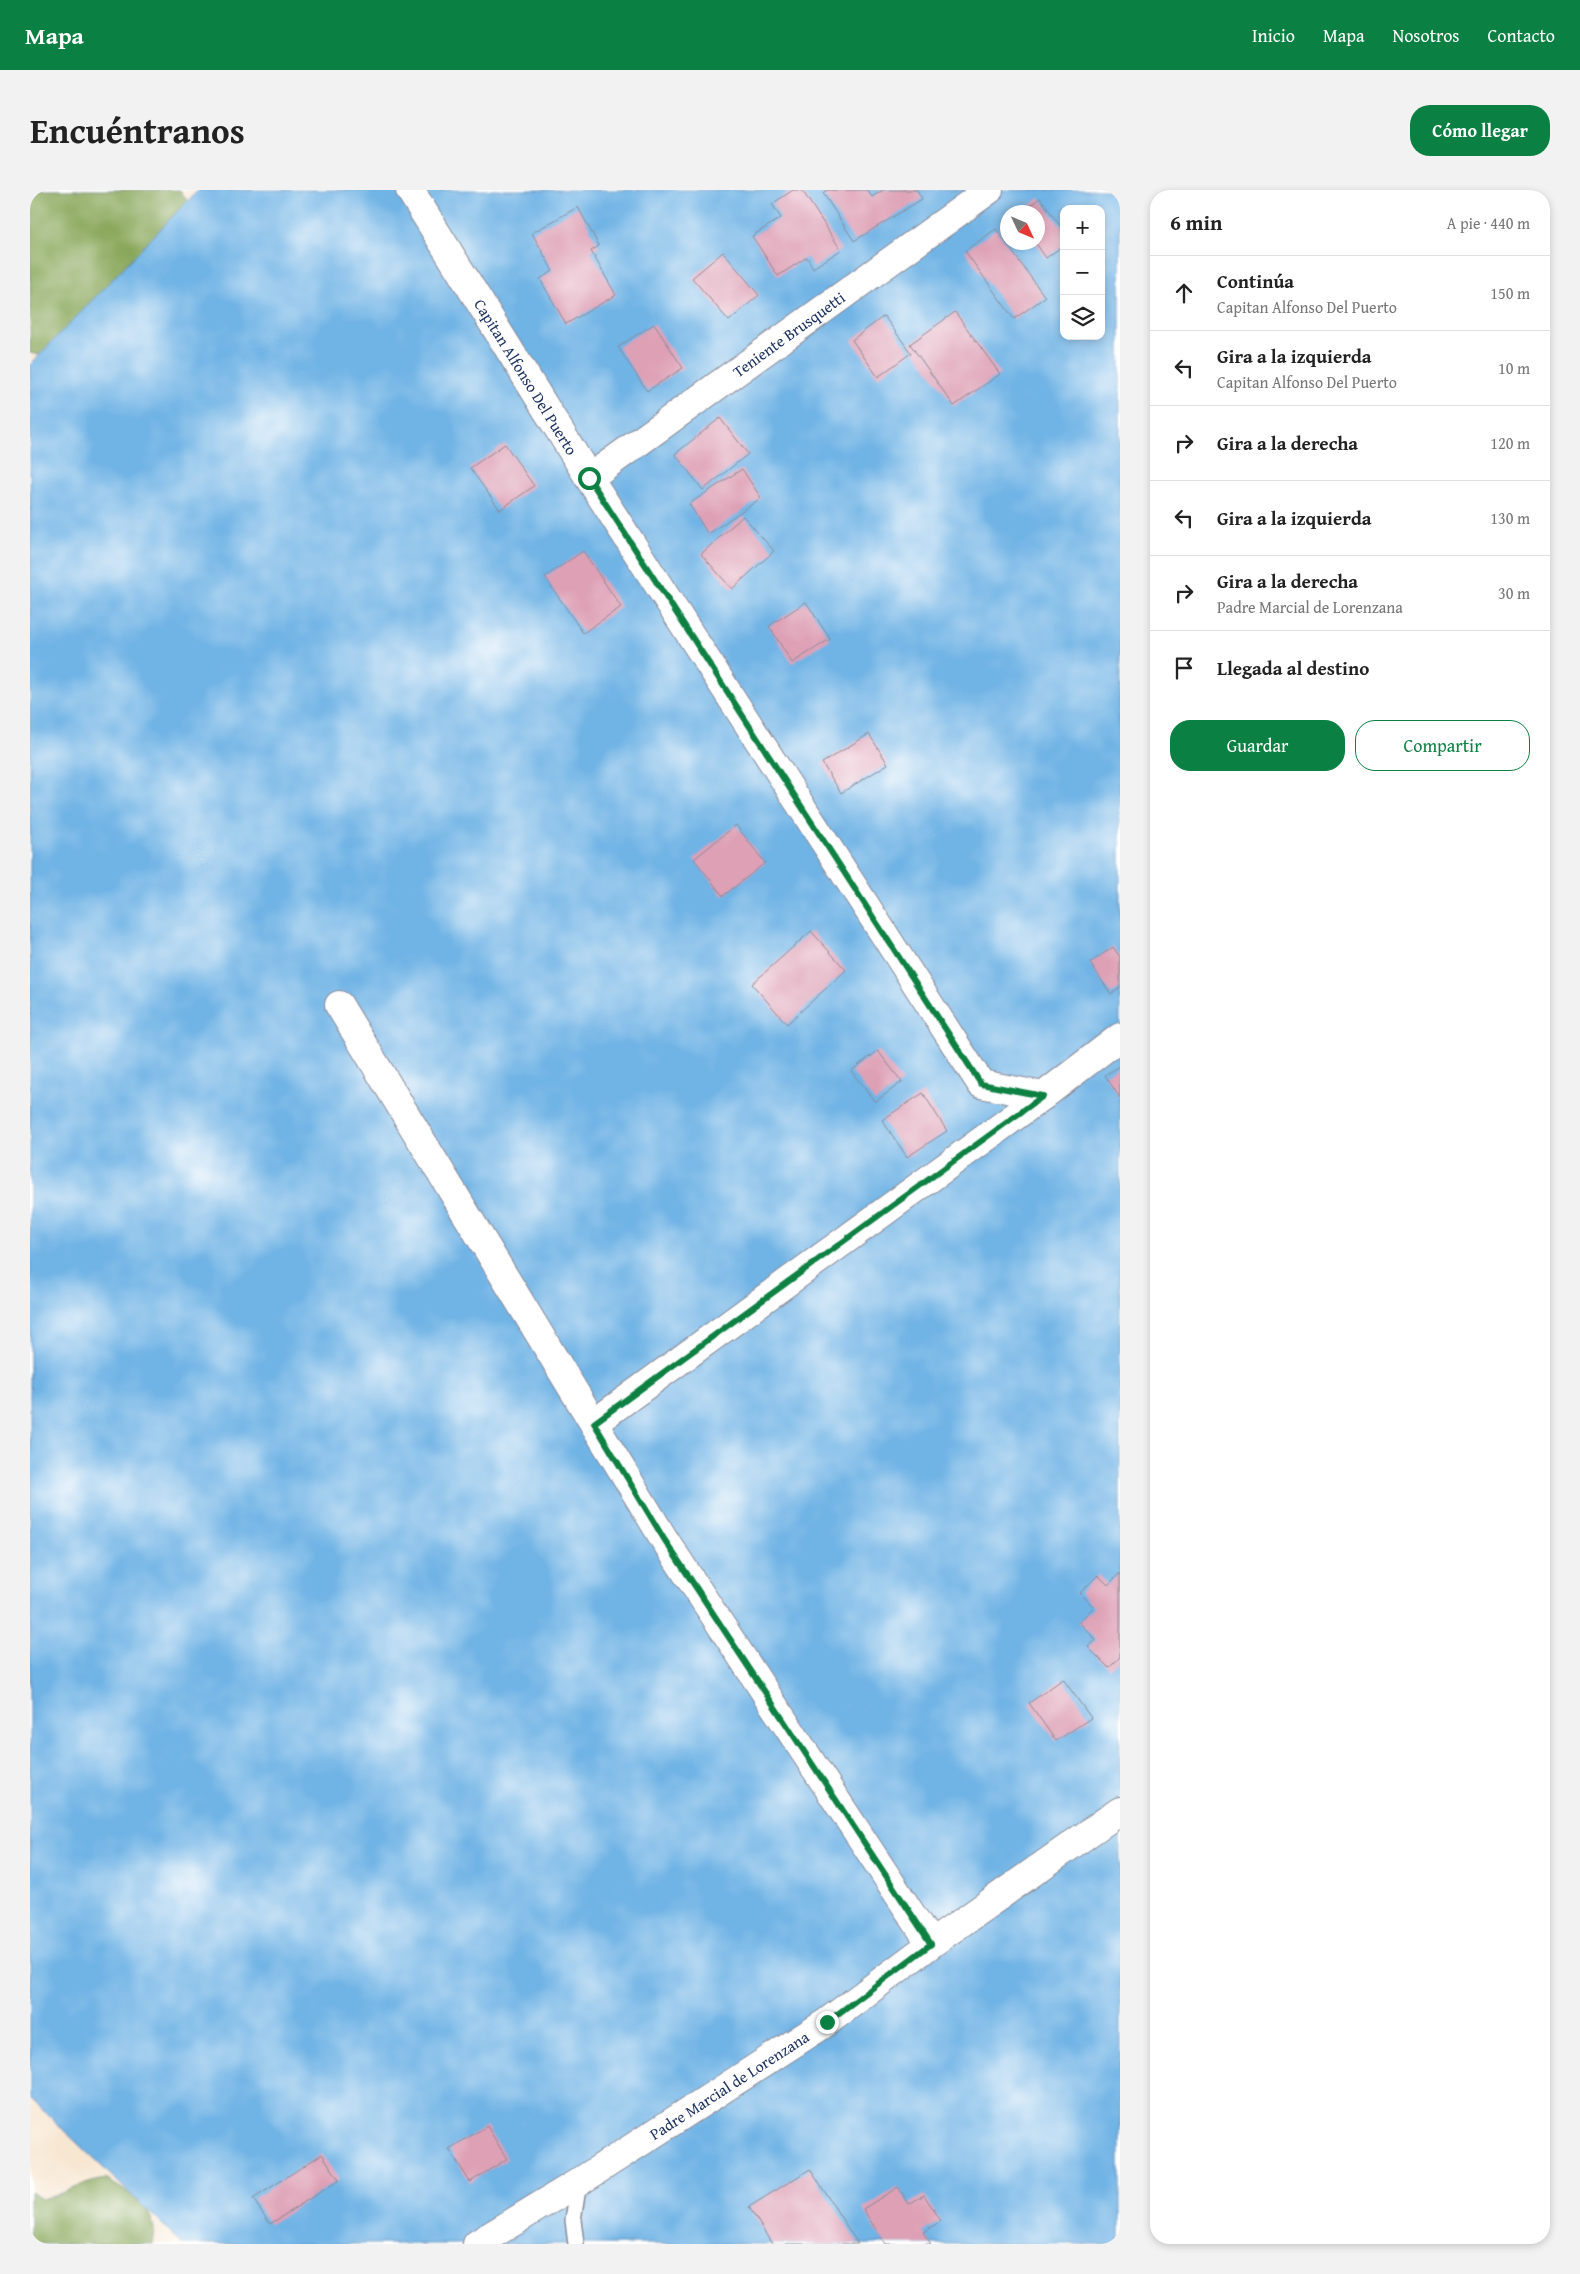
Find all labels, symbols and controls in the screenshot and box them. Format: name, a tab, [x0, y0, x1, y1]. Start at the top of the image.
text: Mapa	[25, 18, 84, 53]
text: Inicio	[1252, 22, 1295, 49]
text: Mapa	[1323, 22, 1364, 49]
text: Nosotros	[1392, 22, 1460, 49]
text: Contacto	[1488, 22, 1555, 49]
text: Encuéntranos	[30, 105, 245, 156]
button: Cómo llegar	[1410, 105, 1550, 156]
north arrow	[1000, 205, 1045, 250]
map controls	[1060, 205, 1105, 340]
button: +	[1060, 205, 1105, 250]
text: 6 min	[1170, 207, 1222, 238]
text: A pie · 440 m	[1447, 211, 1530, 235]
button: −	[1060, 250, 1105, 295]
text: Continúa	[1217, 267, 1294, 295]
icon: ahead	[1170, 279, 1198, 307]
text: 150 m	[1490, 281, 1530, 305]
street label: Teniente Brusquetti	[727, 285, 850, 383]
street label: Capitan Alfonso Del Puerto	[468, 294, 584, 460]
button: layers	[1060, 295, 1105, 340]
text: Capitan Alfonso Del Puerto	[1217, 295, 1397, 319]
text: Gira a la izquierda	[1217, 342, 1372, 370]
icon: left	[1170, 354, 1198, 382]
text: 10 m	[1498, 356, 1530, 380]
text: Capitan Alfonso Del Puerto	[1217, 370, 1397, 394]
icon: right	[1170, 429, 1198, 457]
text: Gira a la derecha	[1217, 429, 1358, 457]
text: 120 m	[1490, 431, 1530, 455]
route start	[578, 467, 601, 490]
icon: left	[1170, 504, 1198, 532]
text: Gira a la izquierda	[1217, 504, 1372, 532]
text: 130 m	[1490, 506, 1530, 530]
text: Gira a la derecha	[1217, 567, 1358, 595]
icon: right	[1170, 579, 1198, 607]
text: 30 m	[1498, 581, 1530, 605]
text: Padre Marcial de Lorenzana	[1217, 595, 1403, 619]
icon: arrive	[1170, 654, 1198, 682]
text: Llegada al destino	[1217, 654, 1369, 682]
button: Guardar	[1170, 720, 1345, 771]
button: Compartir	[1355, 720, 1530, 771]
route end	[816, 2011, 839, 2034]
street label: Padre Marcial de Lorenzana	[644, 2024, 814, 2146]

